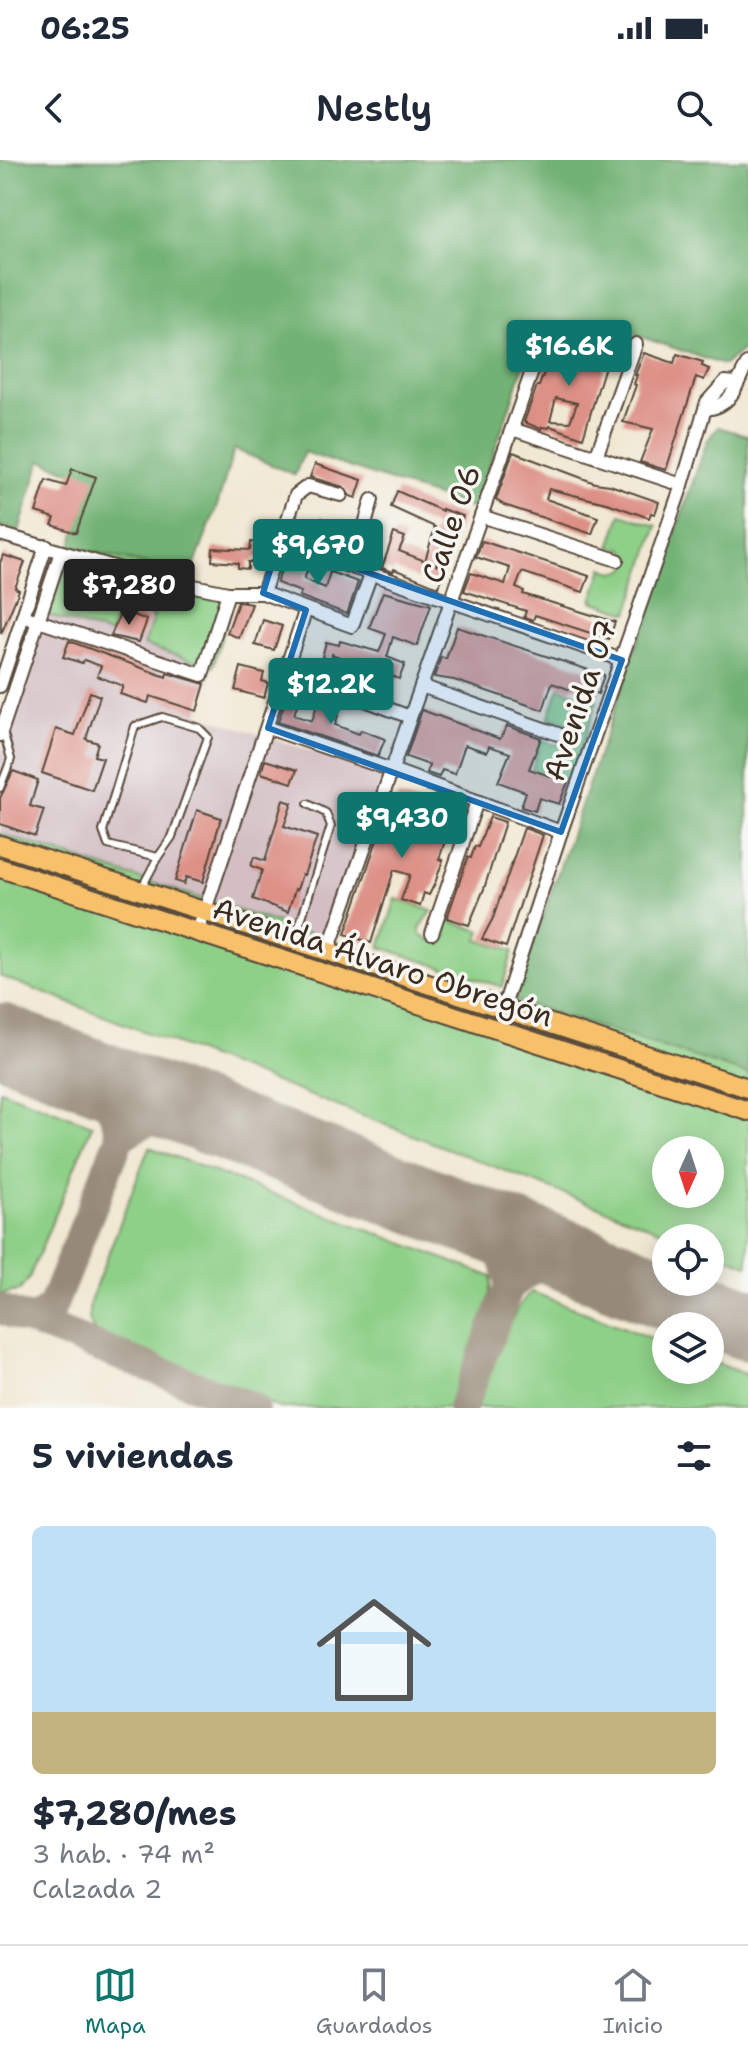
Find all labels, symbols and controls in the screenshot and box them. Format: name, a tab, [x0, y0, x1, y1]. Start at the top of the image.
text: 06:25	[40, 8, 130, 49]
text: Nestly	[316, 84, 432, 133]
icon: back	[32, 86, 76, 130]
icon: search	[672, 86, 716, 130]
pin: $16.6K	[504, 320, 634, 388]
text: $16.6K	[525, 328, 613, 363]
street label: Calle 06	[412, 459, 490, 589]
pin: $9,670	[253, 519, 383, 587]
text: $9,670	[271, 527, 365, 562]
pin: $7,280	[64, 559, 194, 627]
text: $7,280	[82, 567, 176, 602]
street label: Avenida 07	[533, 614, 627, 786]
pin: $12.2K	[266, 658, 396, 726]
text: $12.2K	[286, 666, 376, 701]
pin: $9,430	[337, 792, 467, 860]
text: $9,430	[355, 800, 449, 835]
street label: Avenida Álvaro Obregón	[208, 888, 558, 1036]
north arrow	[652, 1136, 724, 1208]
map controls	[652, 1136, 724, 1384]
button: locate	[652, 1224, 724, 1296]
button: layers	[652, 1312, 724, 1384]
text: 5 viviendas	[32, 1433, 234, 1479]
icon: filters	[672, 1434, 716, 1478]
icon: home	[302, 1578, 446, 1722]
text: $7,280/mes	[32, 1790, 237, 1836]
text: 3 hab. · 74 m²	[32, 1836, 215, 1871]
text: Calzada 2	[32, 1871, 162, 1906]
tab: Mapa	[85, 1963, 146, 2040]
tab: Guardados	[316, 1963, 433, 2040]
tab: Inicio	[603, 1963, 663, 2040]

